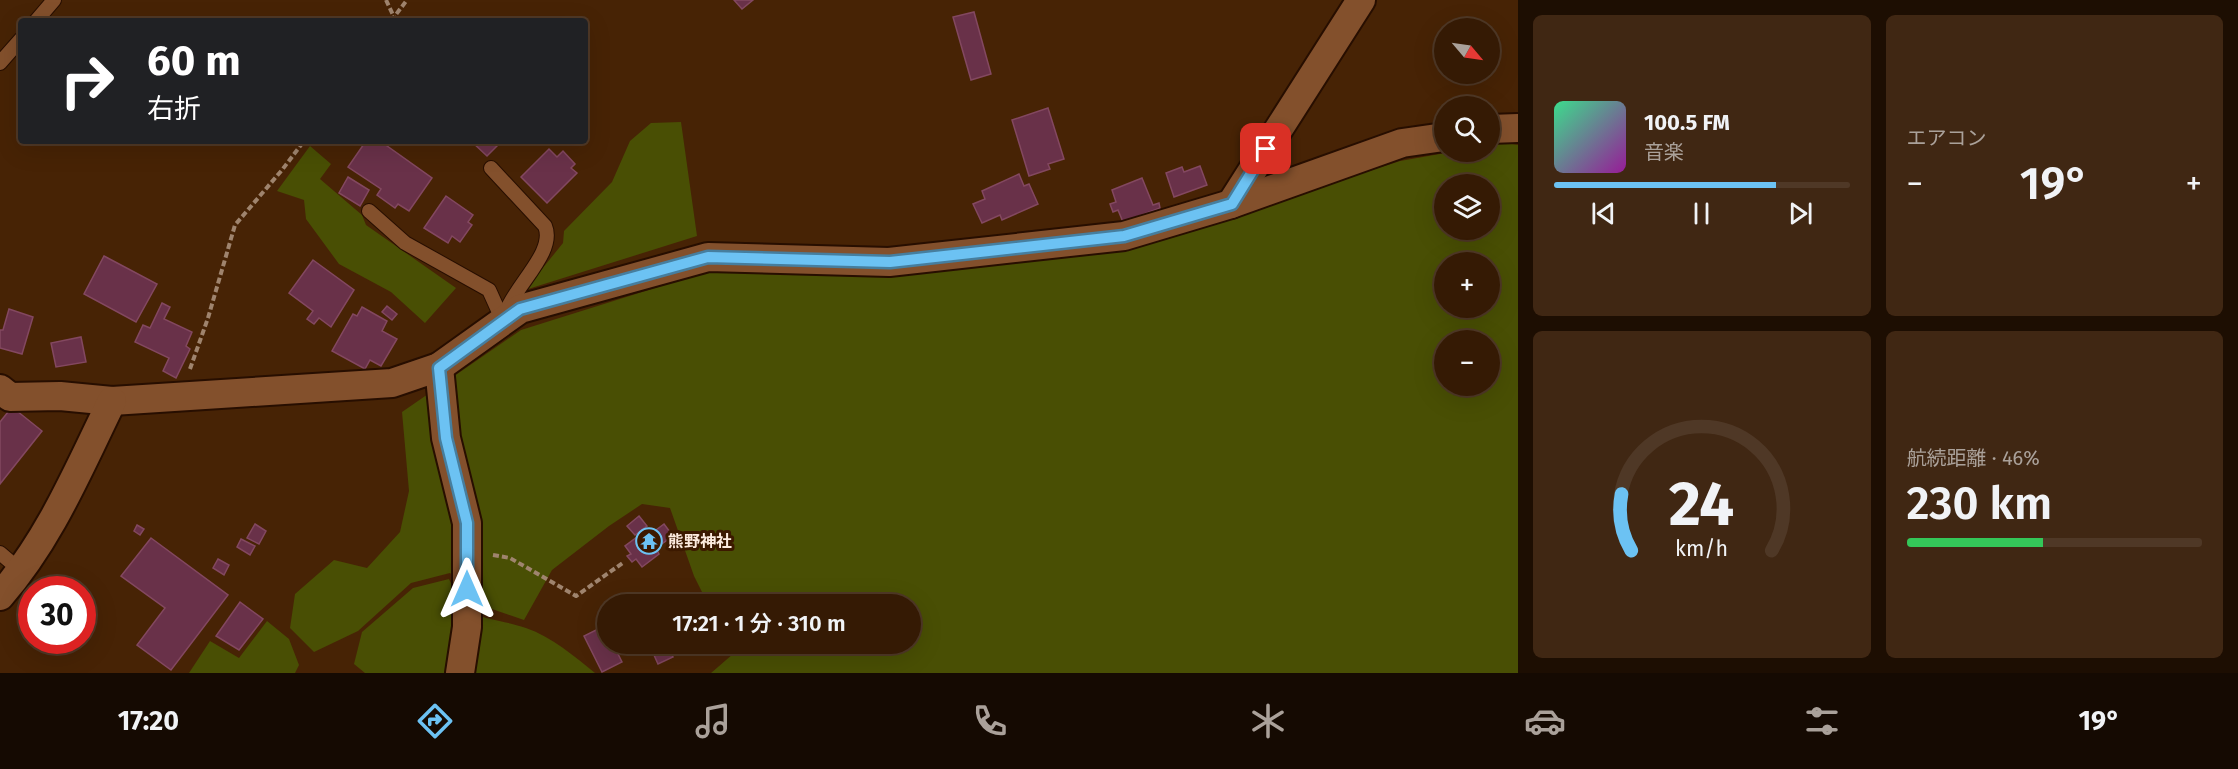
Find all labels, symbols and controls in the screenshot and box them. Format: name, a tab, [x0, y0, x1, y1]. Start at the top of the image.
north arrow	[1434, 18, 1500, 84]
map controls	[1434, 18, 1500, 396]
text: 60 m	[147, 36, 241, 86]
icon: right	[48, 42, 126, 120]
text: 右折	[147, 93, 201, 125]
button: search	[1434, 96, 1500, 162]
text: 100.5 FM	[1644, 109, 1730, 136]
pin	[1240, 123, 1291, 174]
text: エアコン	[1907, 126, 1987, 150]
icon: arrive	[1249, 132, 1282, 165]
text: 音楽	[1644, 140, 1684, 164]
text: 19°	[2020, 157, 2089, 211]
text: −	[1907, 164, 1923, 204]
text: +	[2186, 164, 2202, 204]
button: layers	[1434, 174, 1500, 240]
icon: previous	[1587, 197, 1620, 230]
icon: pause	[1685, 197, 1718, 230]
icon: next	[1784, 197, 1817, 230]
button: +	[1434, 252, 1500, 318]
button: −	[1434, 330, 1500, 396]
text: 航続距離 · 46%	[1907, 446, 2040, 470]
text: 24	[1669, 467, 1735, 542]
text: 230 km	[1907, 477, 2052, 531]
temple icon: 熊野神社	[634, 526, 664, 556]
place label: 熊野神社	[668, 532, 732, 551]
text: km/h	[1675, 537, 1728, 563]
position arrow	[435, 557, 499, 621]
speed limit sign: 30	[18, 576, 96, 654]
text: 17:21 · 1 分 · 310 m	[672, 610, 846, 637]
icon: directions	[414, 700, 456, 742]
icon: music	[692, 700, 734, 742]
icon: phone	[969, 700, 1011, 742]
icon: climate	[1247, 700, 1289, 742]
icon: car	[1524, 700, 1566, 742]
icon: filters	[1801, 700, 1843, 742]
text: 17:20	[118, 705, 179, 737]
text: 19°	[2079, 705, 2120, 737]

